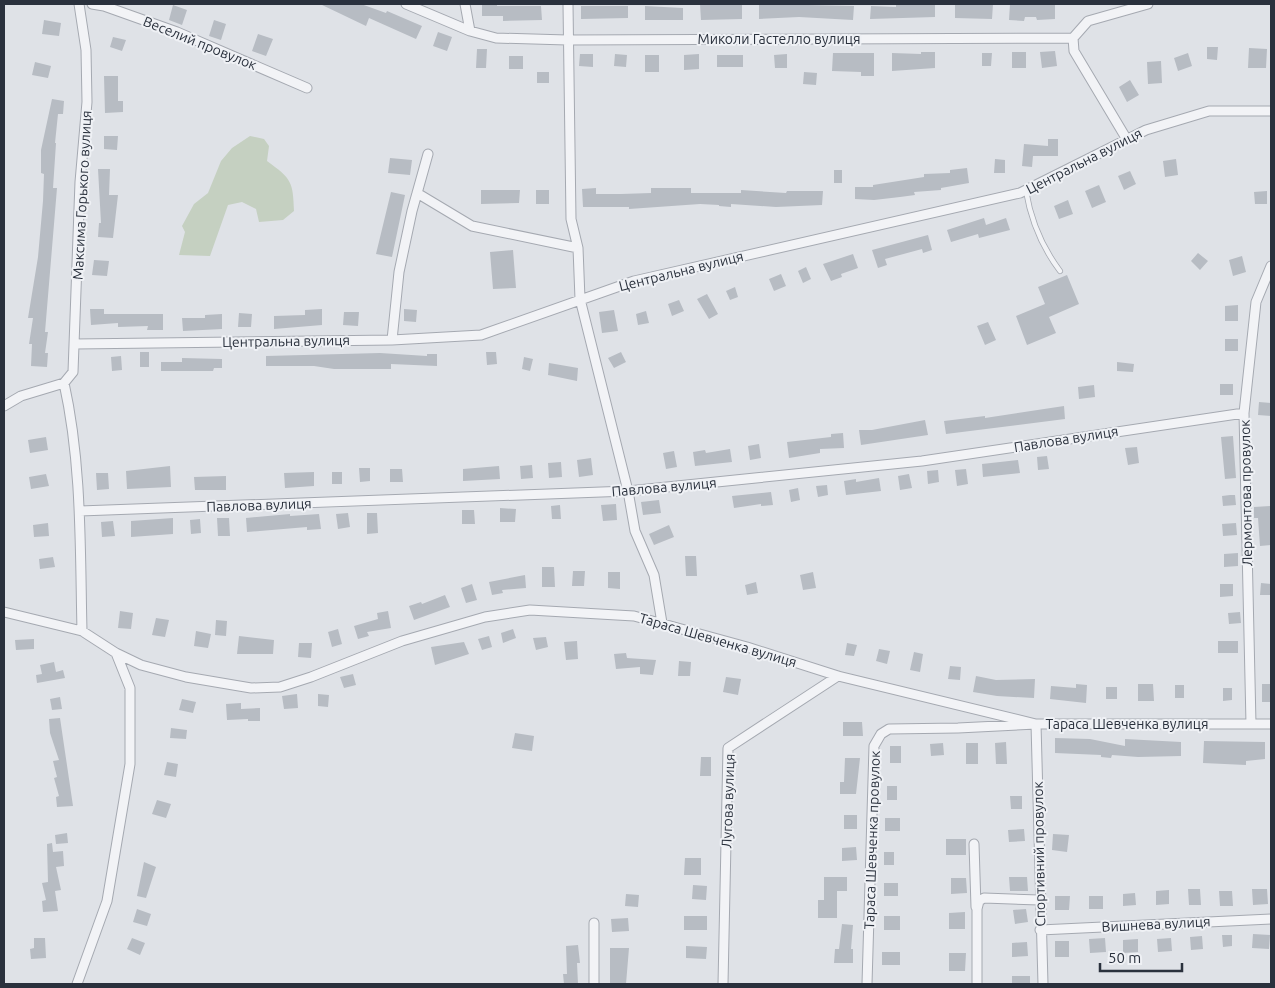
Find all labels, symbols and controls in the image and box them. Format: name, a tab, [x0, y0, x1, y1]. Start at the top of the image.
street label: Веселий провулок	[141, 13, 259, 73]
street label: Миколи Гастелло вулиця	[697, 31, 861, 47]
street label: Максима Горького вулиця	[70, 110, 94, 280]
street label: Центральна вулиця	[1023, 125, 1145, 197]
street label: Центральна вулиця	[617, 248, 745, 294]
street label: Центральна вулиця	[222, 332, 350, 350]
street label: Лермонтова провулок	[1237, 419, 1255, 567]
street label: Павлова вулиця	[1013, 423, 1119, 455]
street label: Павлова вулиця	[611, 474, 717, 500]
street label: Павлова вулиця	[206, 495, 312, 515]
street label: Тараса Шевченка вулиця	[637, 610, 799, 670]
street label: Тараса Шевченка вулиця	[1045, 716, 1209, 732]
street label: Тараса Шевченка провулок	[861, 750, 883, 930]
street label: Лугова вулиця	[718, 753, 738, 849]
street label: Спортивний провулок	[1030, 781, 1048, 927]
street label: Вишнева вулиця	[1101, 913, 1211, 935]
scale bar	[1100, 940, 1182, 972]
text: 50 m	[1108, 949, 1141, 966]

